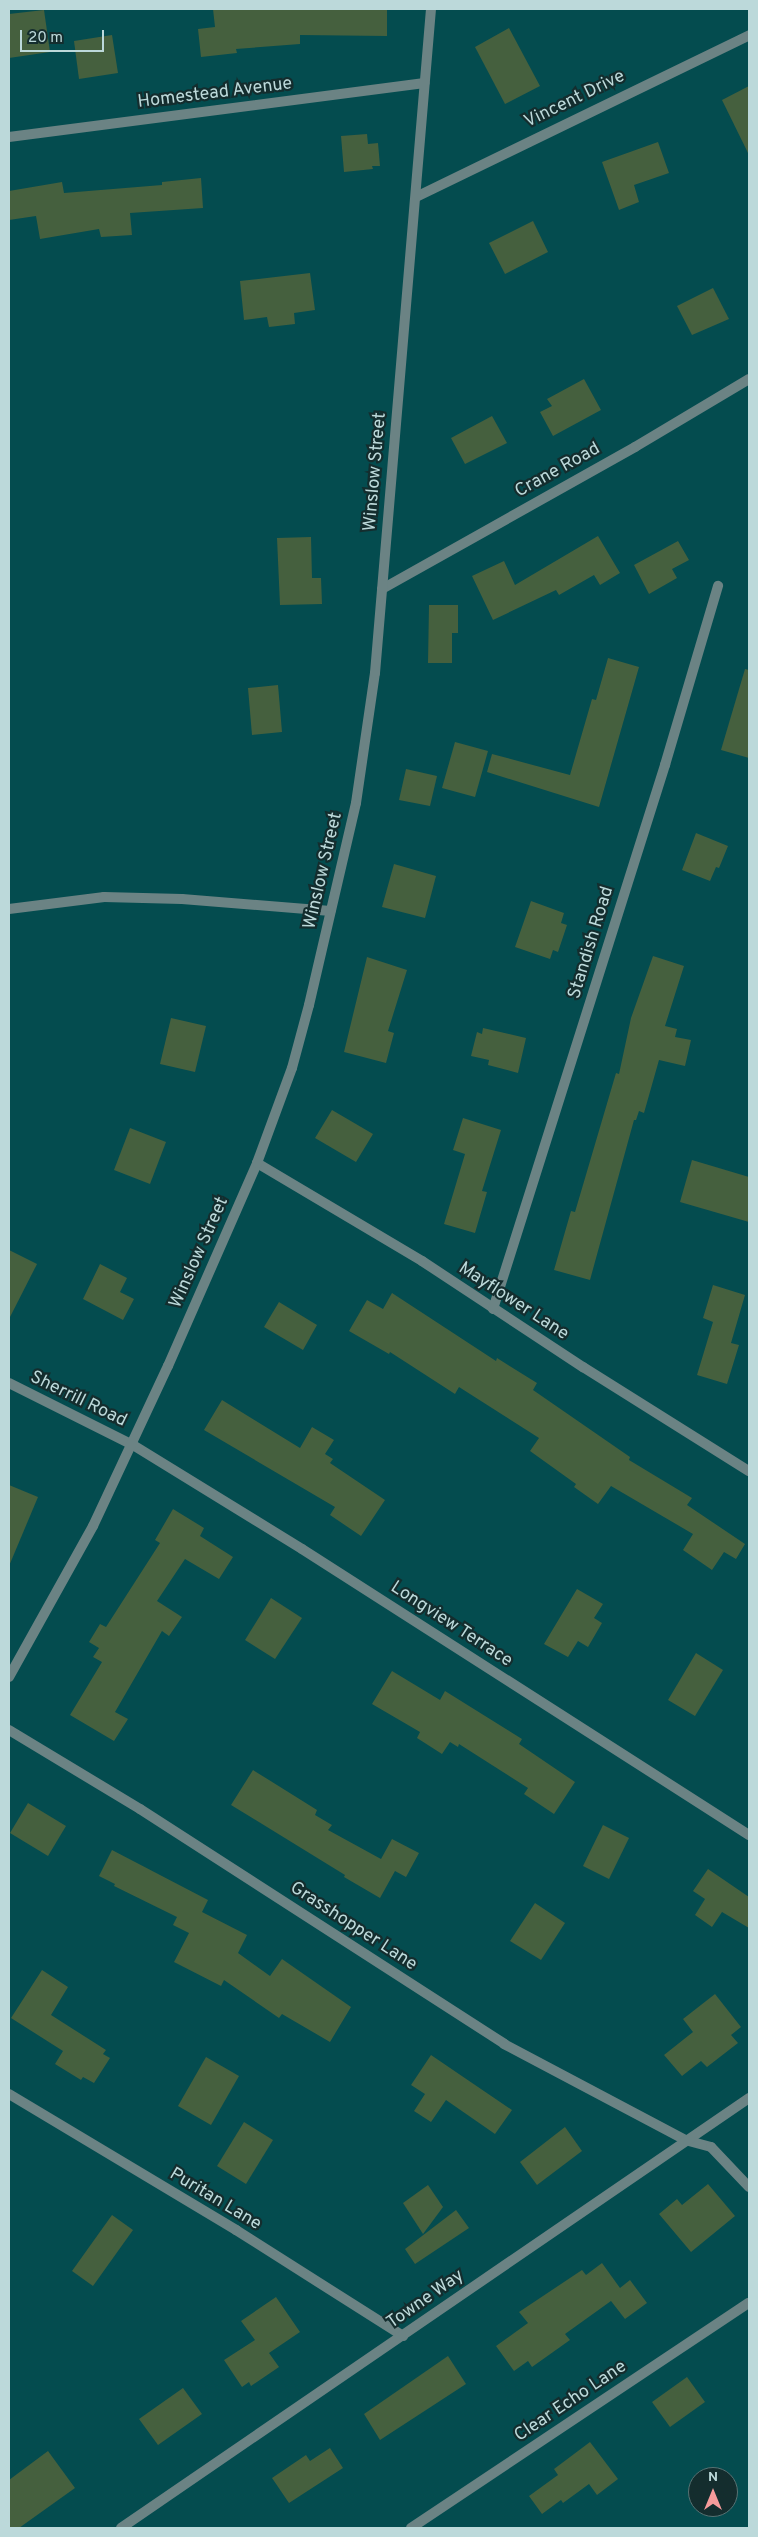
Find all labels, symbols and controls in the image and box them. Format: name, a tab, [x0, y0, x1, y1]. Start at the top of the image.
scale bar	[22, 20, 106, 52]
text: 20 m	[28, 29, 63, 48]
street label: Vincent Drive	[521, 66, 629, 134]
street label: Homestead Avenue	[136, 74, 294, 114]
street label: Winslow Street	[360, 412, 392, 532]
street label: Crane Road	[512, 439, 604, 503]
street label: Winslow Street	[300, 810, 348, 932]
street label: Standish Road	[565, 884, 619, 1002]
street label: Winslow Street	[166, 1194, 234, 1312]
street label: Mayflower Lane	[454, 1258, 572, 1346]
street label: Sherrill Road	[26, 1367, 130, 1433]
street label: Longview Terrace	[386, 1577, 516, 1673]
street label: Grasshopper Lane	[285, 1878, 421, 1976]
street label: Puritan Lane	[165, 2164, 265, 2236]
street label: Towne Way	[383, 2265, 469, 2335]
street label: Clear Echo Lane	[511, 2357, 631, 2447]
north arrow	[688, 2467, 738, 2517]
text: N	[708, 2469, 718, 2486]

